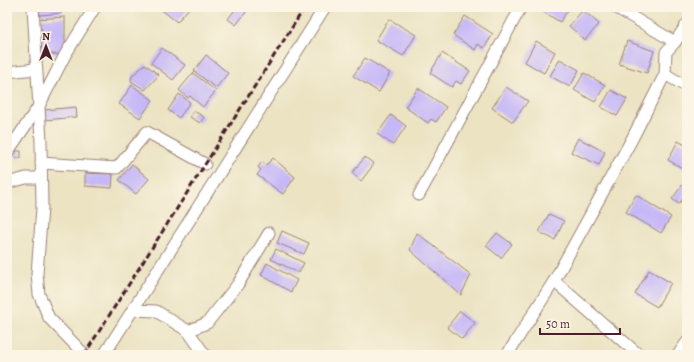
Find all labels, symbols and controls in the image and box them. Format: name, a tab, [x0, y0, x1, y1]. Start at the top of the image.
north arrow	[26, 26, 66, 66]
text: N	[42, 29, 50, 44]
scale bar	[540, 310, 620, 336]
text: 50 m	[546, 316, 570, 332]

